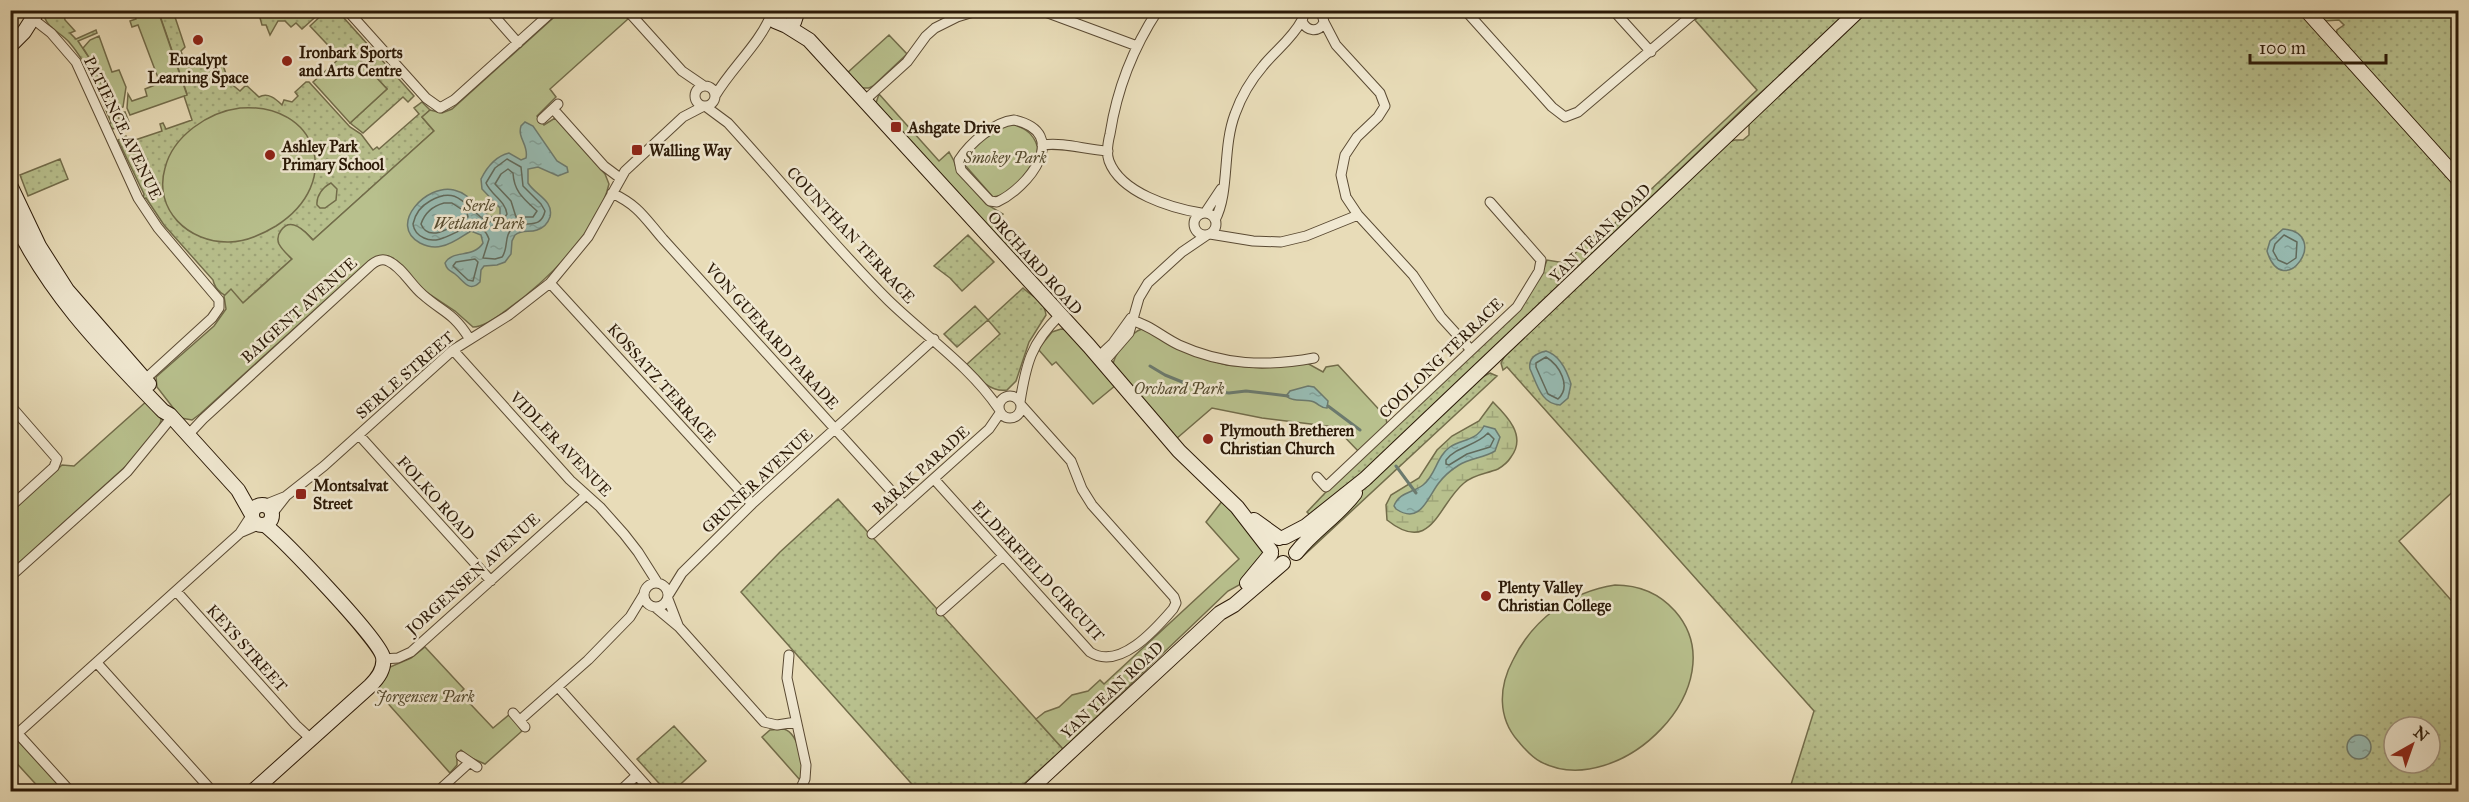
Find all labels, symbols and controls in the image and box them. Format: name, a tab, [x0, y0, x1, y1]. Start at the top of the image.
scale bar	[2250, 27, 2386, 65]
marker: Eucalypt Learning Space	[191, 33, 205, 47]
text: 100 m	[2259, 37, 2306, 59]
place label: Ironbark Sports and Arts Centre	[299, 43, 403, 80]
place label: Eucalypt Learning Space	[147, 50, 249, 88]
street label: PATIENCE AVENUE	[80, 53, 166, 203]
marker: Ironbark Sports and Arts Centre	[280, 54, 294, 68]
place label: Ashgate Drive	[907, 118, 1001, 138]
marker: Ashgate Drive	[889, 120, 903, 134]
place label: Ashley Park Primary School	[281, 137, 385, 175]
place label: Walling Way	[649, 141, 733, 161]
marker: Walling Way	[630, 143, 644, 157]
marker: Ashley Park Primary School	[263, 148, 277, 162]
park label: Smokey Park	[962, 148, 1047, 167]
street label: COUNTHAN TERRACE	[783, 163, 919, 307]
street label: YAN YEAN ROAD	[1545, 180, 1655, 286]
park label: Serle Wetland Park	[434, 196, 524, 233]
street label: ORCHARD ROAD	[984, 208, 1086, 318]
street label: BAIGENT AVENUE	[237, 253, 361, 367]
street label: VON GUERARD PARADE	[701, 258, 843, 413]
street label: COOLONG TERRACE	[1375, 294, 1507, 422]
street label: KOSSATZ TERRACE	[603, 319, 721, 447]
street label: SERLE STREET	[352, 327, 458, 423]
park label: Orchard Park	[1134, 379, 1224, 398]
street label: VIDLER AVENUE	[505, 387, 616, 500]
place label: Plymouth Bretheren Christian Church	[1220, 421, 1355, 458]
street label: BARAK PARADE	[869, 422, 973, 518]
street label: GRUNER AVENUE	[698, 425, 816, 537]
marker: Plymouth Bretheren Christian Church	[1201, 432, 1215, 446]
street label: FOLKO ROAD	[393, 452, 479, 544]
place label: Montsalvat Street	[313, 476, 389, 513]
marker: Montsalvat Street	[294, 487, 308, 501]
street label: ELDERFIELD CIRCUIT	[968, 497, 1108, 645]
street label: JORGENSEN AVENUE	[401, 509, 544, 641]
place label: Plenty Valley Christian College	[1498, 578, 1612, 616]
marker: Plenty Valley Christian College	[1479, 589, 1493, 603]
street label: KEYS STREET	[203, 600, 291, 696]
street label: YAN YEAN ROAD	[1057, 638, 1167, 742]
park label: Jorgensen Park	[374, 687, 475, 706]
north arrow	[2382, 715, 2442, 775]
text: N	[2410, 722, 2433, 746]

